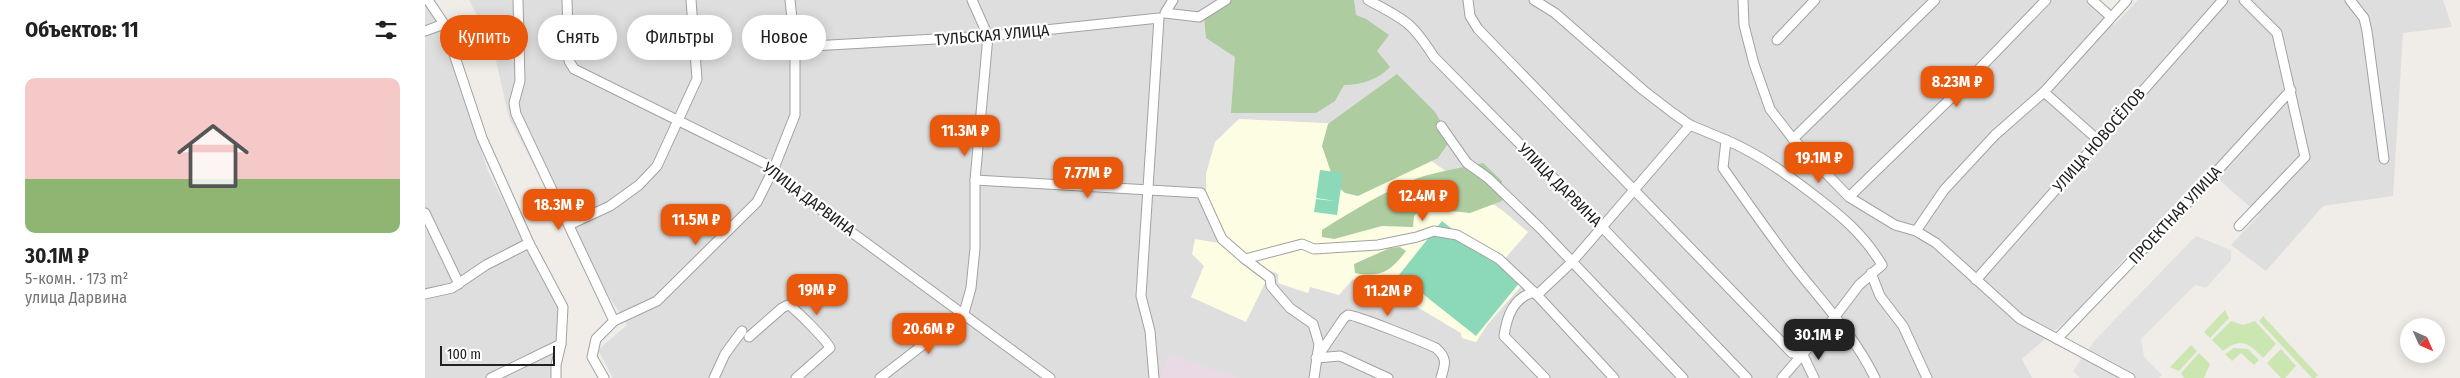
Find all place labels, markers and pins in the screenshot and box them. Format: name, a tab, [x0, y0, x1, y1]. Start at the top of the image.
pin: 8.23M ₽	[1911, 66, 2003, 108]
pin: 11.3M ₽	[919, 114, 1011, 157]
pin: 19.1M ₽	[1773, 142, 1865, 184]
pin: 7.77M ₽	[1042, 156, 1134, 199]
pin: 12.4M ₽	[1377, 180, 1469, 222]
pin: 18.3M ₽	[513, 188, 605, 231]
pin: 11.5M ₽	[650, 204, 742, 246]
pin: 19M ₽	[782, 274, 852, 316]
pin: 11.2M ₽	[1342, 274, 1434, 317]
pin: 20.6M ₽	[883, 312, 975, 355]
pin: 30.1M ₽	[1773, 318, 1865, 361]

